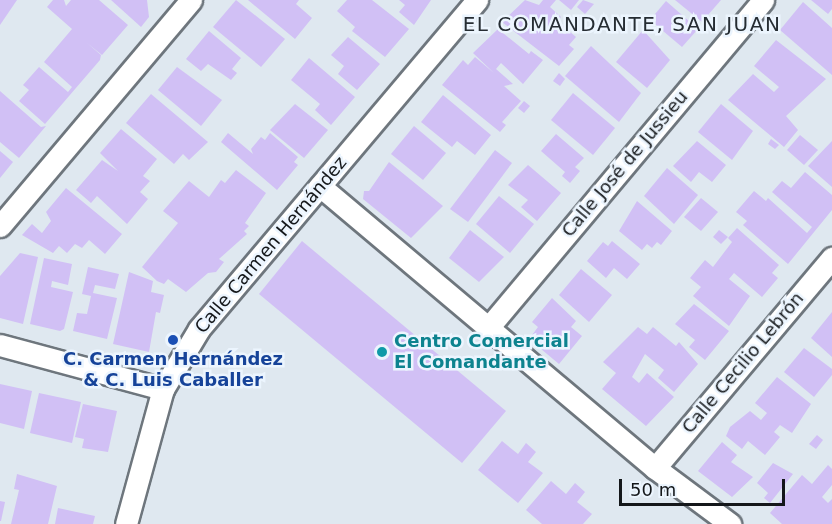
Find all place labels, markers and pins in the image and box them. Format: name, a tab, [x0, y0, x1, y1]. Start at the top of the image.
place label: Centro Comercial El Comandante	[394, 331, 569, 374]
marker: C. Carmen Hernández & C. Luis Caballer	[166, 333, 180, 347]
marker: Centro Comercial El Comandante	[375, 345, 389, 359]
place label: C. Carmen Hernández & C. Luis Caballer	[63, 349, 283, 392]

